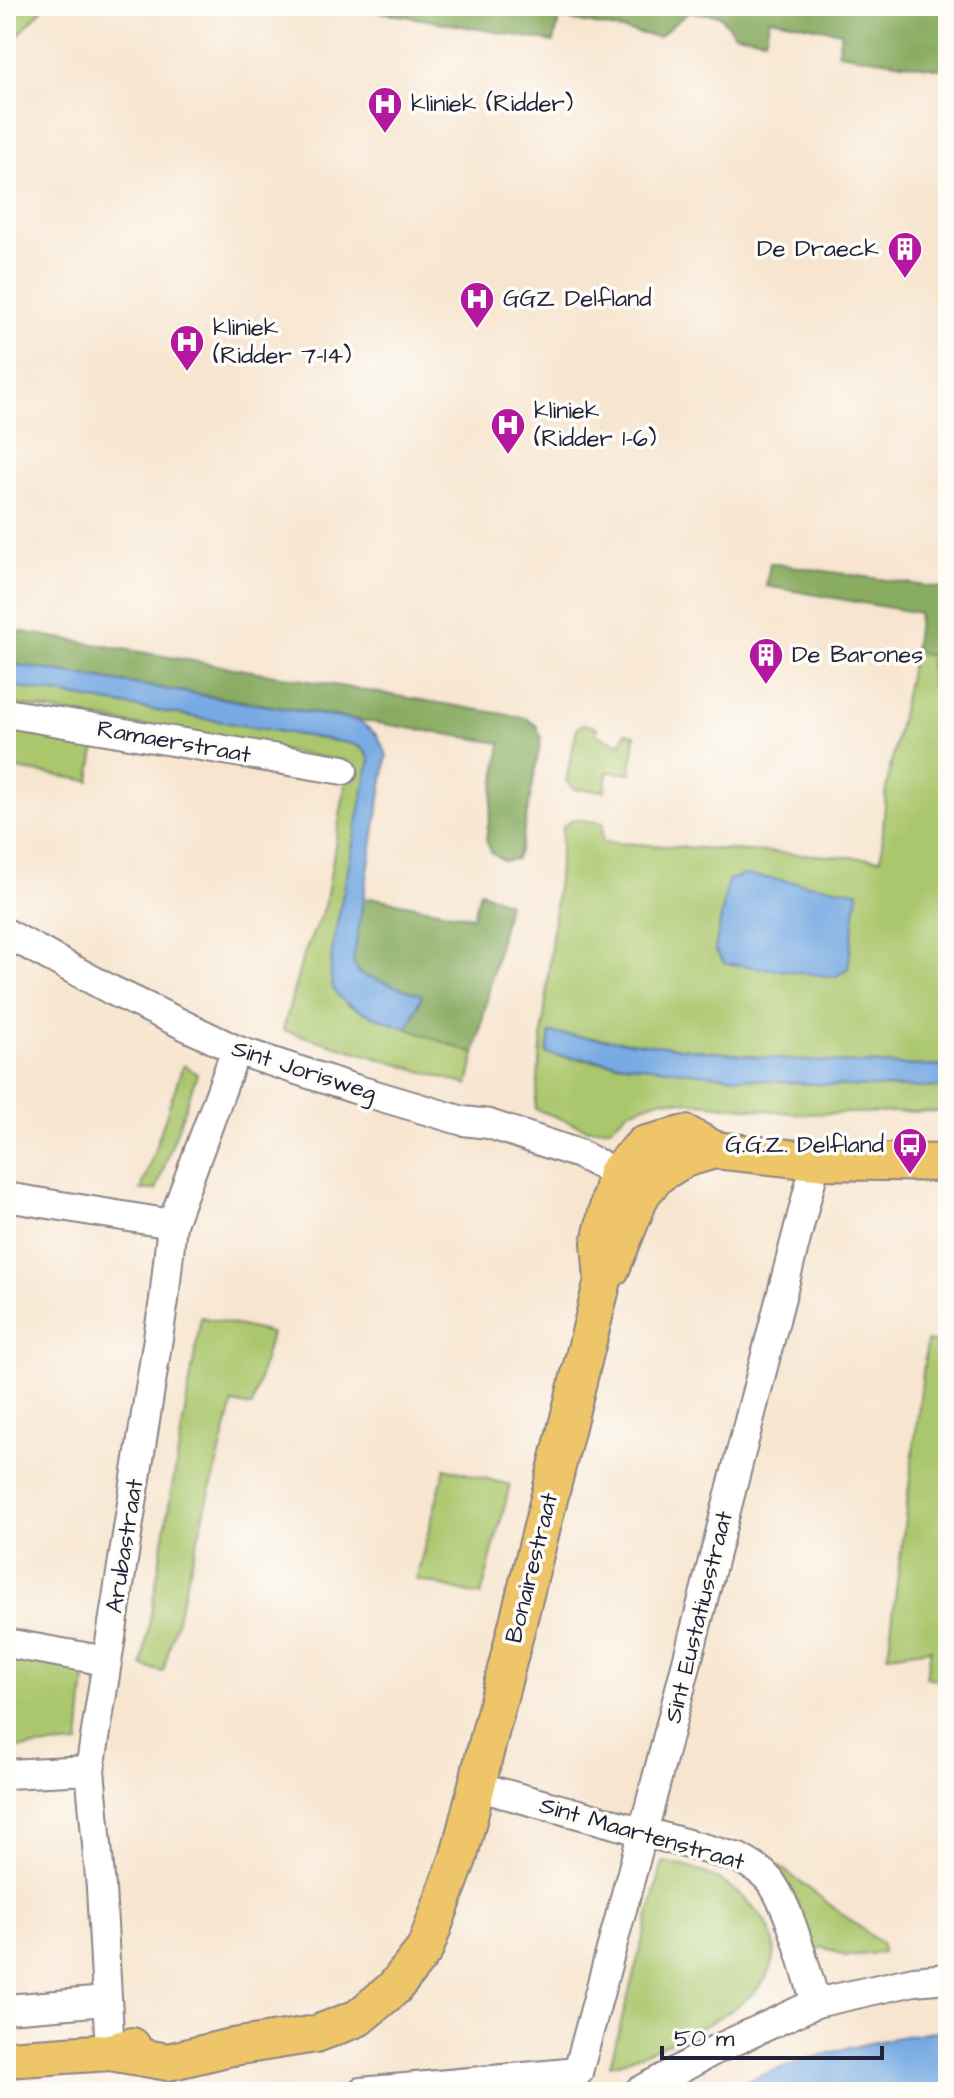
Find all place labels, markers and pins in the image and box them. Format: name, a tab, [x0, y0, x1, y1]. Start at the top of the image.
hospital icon: kliniek (Ridder)	[366, 85, 404, 135]
place label: kliniek (Ridder)	[411, 87, 573, 121]
building icon: De Draeck	[886, 230, 924, 280]
place label: De Draeck	[757, 232, 879, 266]
hospital icon: GGZ Delfland	[458, 280, 496, 330]
place label: GGZ Delfland	[503, 282, 652, 316]
place label: kliniek (Ridder 7-14)	[213, 311, 351, 373]
hospital icon: kliniek (Ridder 7-14)	[168, 323, 206, 373]
place label: kliniek (Ridder 1-6)	[534, 394, 656, 456]
hospital icon: kliniek (Ridder 1-6)	[489, 406, 527, 456]
building icon: De Barones	[747, 636, 785, 686]
place label: De Barones	[792, 638, 923, 672]
bus stop icon: G.G.Z. Delfland	[891, 1126, 929, 1176]
place label: G.G.Z. Delfland	[725, 1128, 884, 1162]

